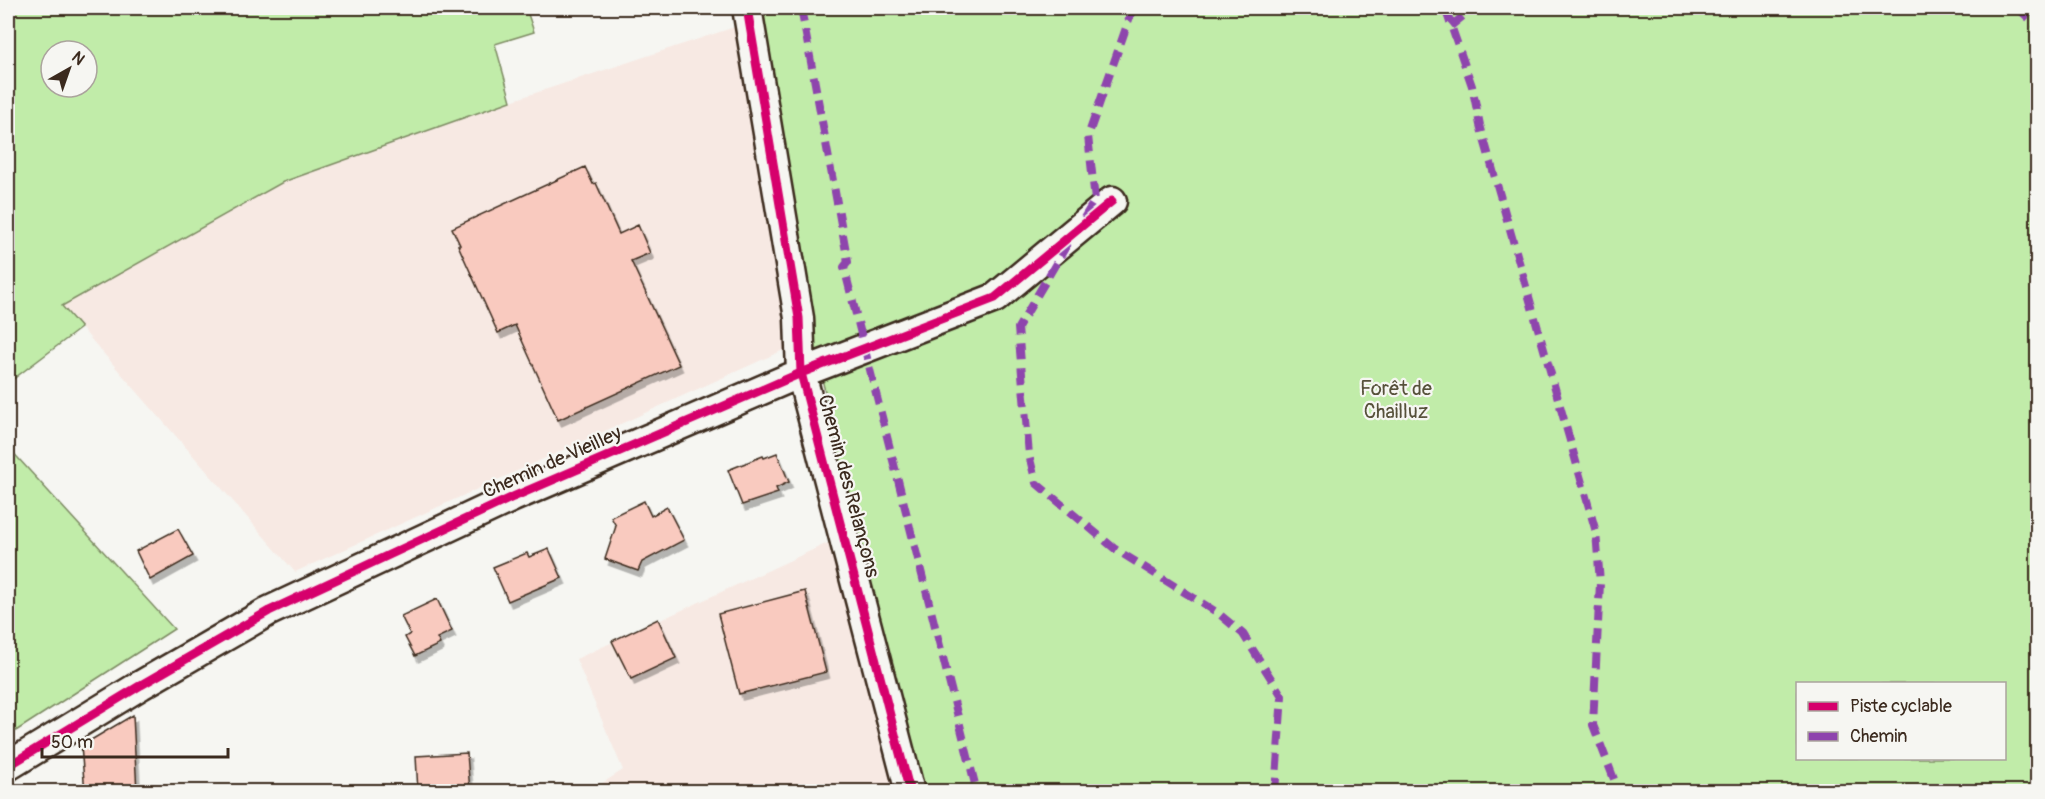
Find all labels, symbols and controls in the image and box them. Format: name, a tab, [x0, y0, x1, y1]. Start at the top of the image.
north arrow	[39, 39, 99, 99]
text: N	[67, 47, 89, 70]
park label: Forêt de Chailluz	[1360, 376, 1432, 424]
street label: Chemin des Relançons	[813, 392, 885, 580]
street label: Chemin de Vieilley	[479, 420, 626, 504]
legend	[1796, 682, 2006, 760]
text: Piste cyclable	[1850, 695, 1952, 718]
scale bar	[42, 721, 228, 759]
text: Chemin	[1850, 725, 1907, 748]
text: 50 m	[51, 731, 93, 754]

